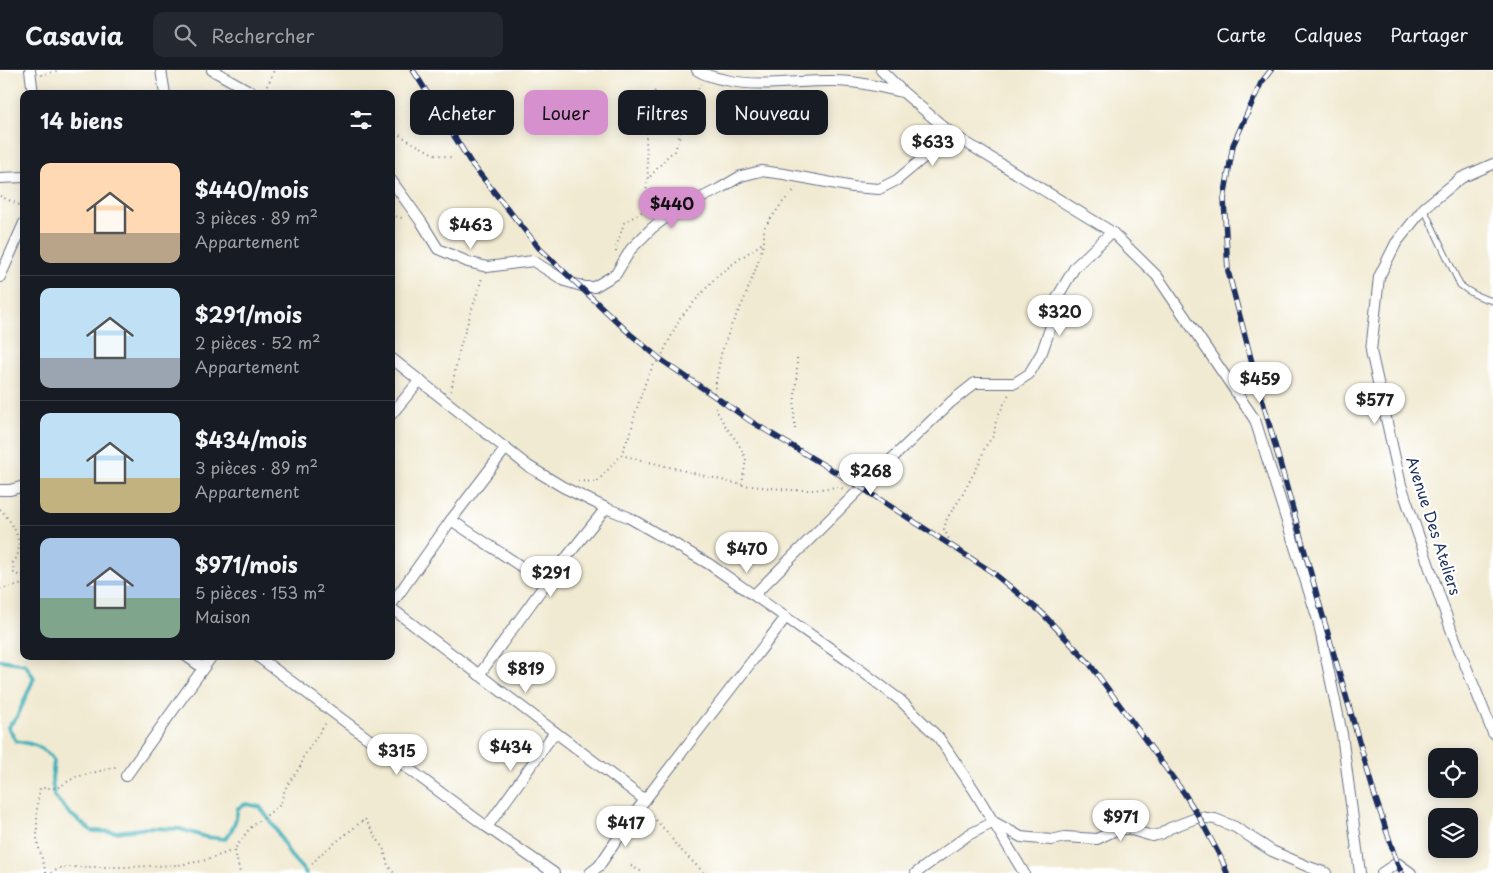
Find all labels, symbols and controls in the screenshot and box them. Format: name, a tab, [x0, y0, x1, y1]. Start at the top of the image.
search box	[153, 12, 503, 57]
text: Casavia	[25, 17, 123, 53]
icon: search	[171, 21, 199, 49]
text: Rechercher	[211, 21, 314, 49]
text: Carte	[1216, 21, 1266, 48]
text: Calques	[1294, 21, 1362, 48]
text: Partager	[1390, 21, 1468, 48]
chip: Acheter	[410, 90, 514, 135]
chip: Louer	[524, 90, 608, 135]
chip: Filtres	[618, 90, 706, 135]
chip: Nouveau	[716, 90, 828, 135]
text: 14 biens	[40, 104, 123, 136]
icon: filters	[347, 106, 375, 134]
pin: $633	[903, 124, 963, 167]
text: $633	[912, 129, 954, 153]
text: $440/mois	[195, 173, 309, 205]
icon: home	[80, 183, 140, 243]
pin: $440	[642, 186, 702, 229]
text: $440	[650, 191, 694, 215]
text: 3 pièces · 89 m²	[195, 205, 318, 229]
pin: $463	[441, 208, 501, 250]
text: $463	[449, 212, 493, 236]
text: Appartement	[195, 229, 299, 253]
pin: $320	[1030, 294, 1090, 337]
text: $291/mois	[195, 298, 302, 330]
text: $320	[1038, 299, 1082, 323]
icon: home	[80, 308, 140, 368]
text: 2 pièces · 52 m²	[195, 330, 320, 354]
text: Appartement	[195, 354, 299, 378]
pin: $459	[1230, 362, 1290, 404]
text: $459	[1240, 366, 1280, 390]
pin: $577	[1345, 382, 1405, 425]
text: $577	[1356, 387, 1394, 411]
text: $434/mois	[195, 423, 307, 455]
icon: home	[80, 433, 140, 493]
street label: Avenue Des Ateliers	[1401, 453, 1468, 598]
pin: $268	[841, 454, 901, 496]
text: 3 pièces · 89 m²	[195, 455, 318, 479]
text: $268	[850, 458, 892, 482]
text: Appartement	[195, 479, 299, 503]
pin: $470	[717, 532, 777, 574]
text: $470	[726, 536, 768, 560]
text: $971/mois	[195, 548, 298, 580]
pin: $291	[521, 556, 581, 598]
icon: home	[80, 558, 140, 618]
text: $291	[532, 560, 570, 584]
text: 5 pièces · 153 m²	[195, 580, 325, 604]
text: Maison	[195, 604, 250, 628]
pin: $819	[496, 652, 556, 694]
text: $819	[507, 656, 545, 680]
pin: $434	[481, 730, 541, 772]
pin: $315	[367, 734, 427, 776]
text: $434	[490, 734, 532, 758]
text: $315	[378, 738, 416, 762]
map controls	[1428, 748, 1478, 858]
button: locate	[1428, 748, 1478, 798]
pin: $971	[1091, 800, 1151, 842]
text: $971	[1103, 804, 1139, 828]
pin: $417	[596, 806, 656, 848]
button: layers	[1428, 808, 1478, 858]
text: $417	[607, 810, 645, 834]

